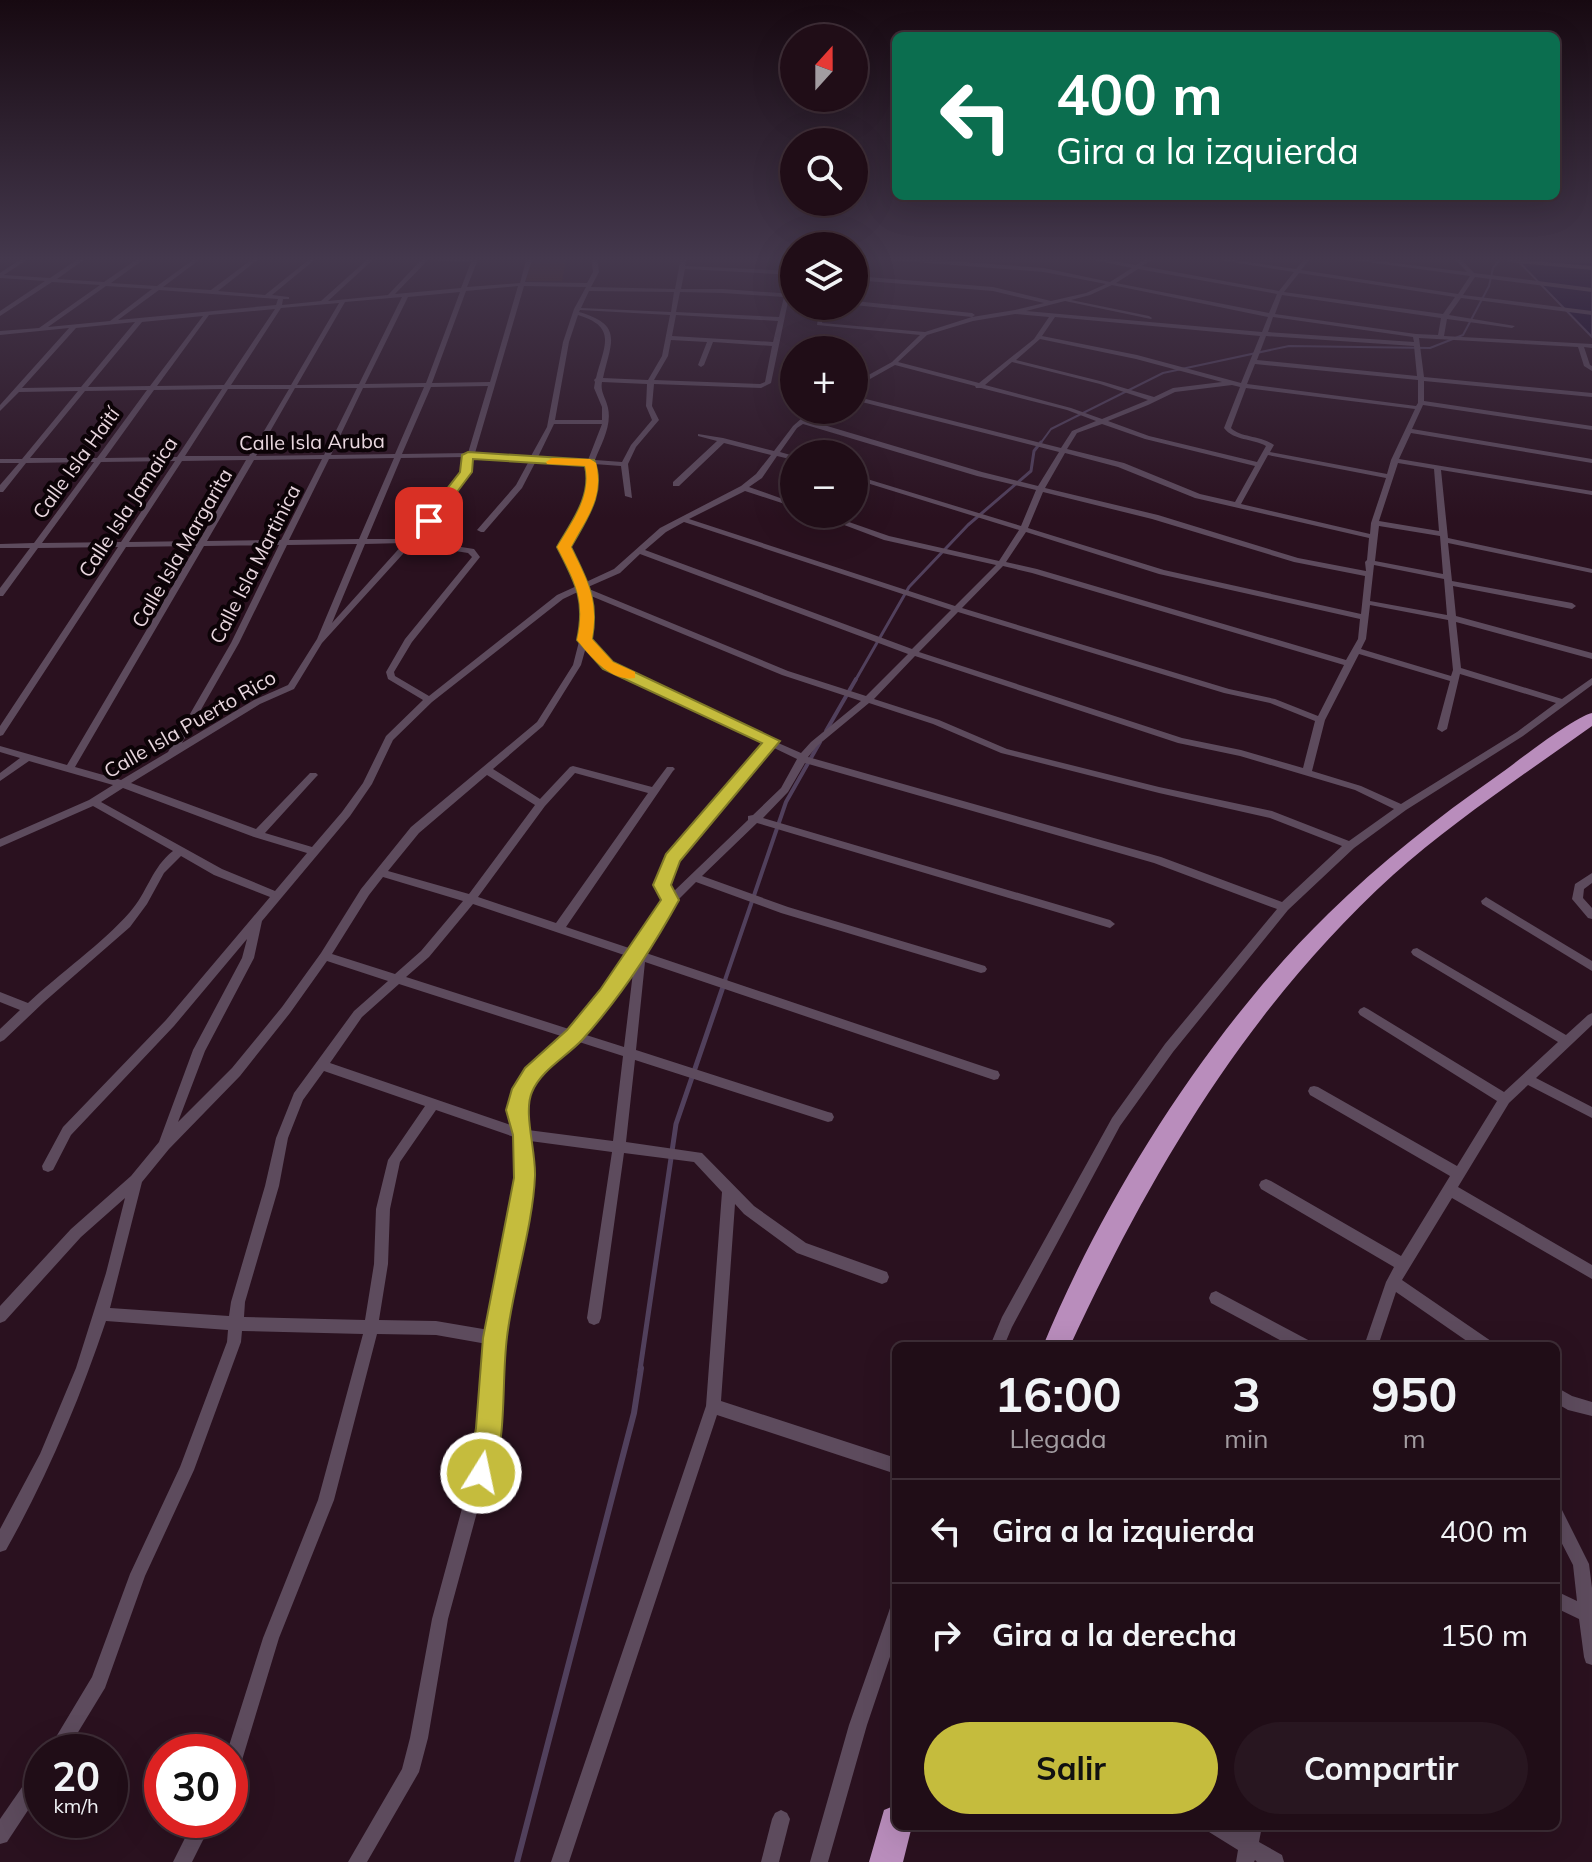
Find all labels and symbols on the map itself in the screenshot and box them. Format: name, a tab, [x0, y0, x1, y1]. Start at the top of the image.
north arrow	[780, 24, 868, 112]
street label: Calle Isla Haití	[27, 401, 125, 523]
street label: Calle Isla Aruba	[239, 428, 385, 455]
street label: Calle Isla Jamaica	[73, 432, 182, 582]
street label: Calle Isla Margarita	[126, 464, 237, 632]
street label: Calle Isla Martinica	[204, 480, 305, 647]
pin	[395, 487, 463, 555]
street label: Calle Isla Puerto Rico	[99, 664, 280, 783]
position arrow	[439, 1431, 523, 1515]
speed limit sign: 30	[144, 1734, 248, 1838]

